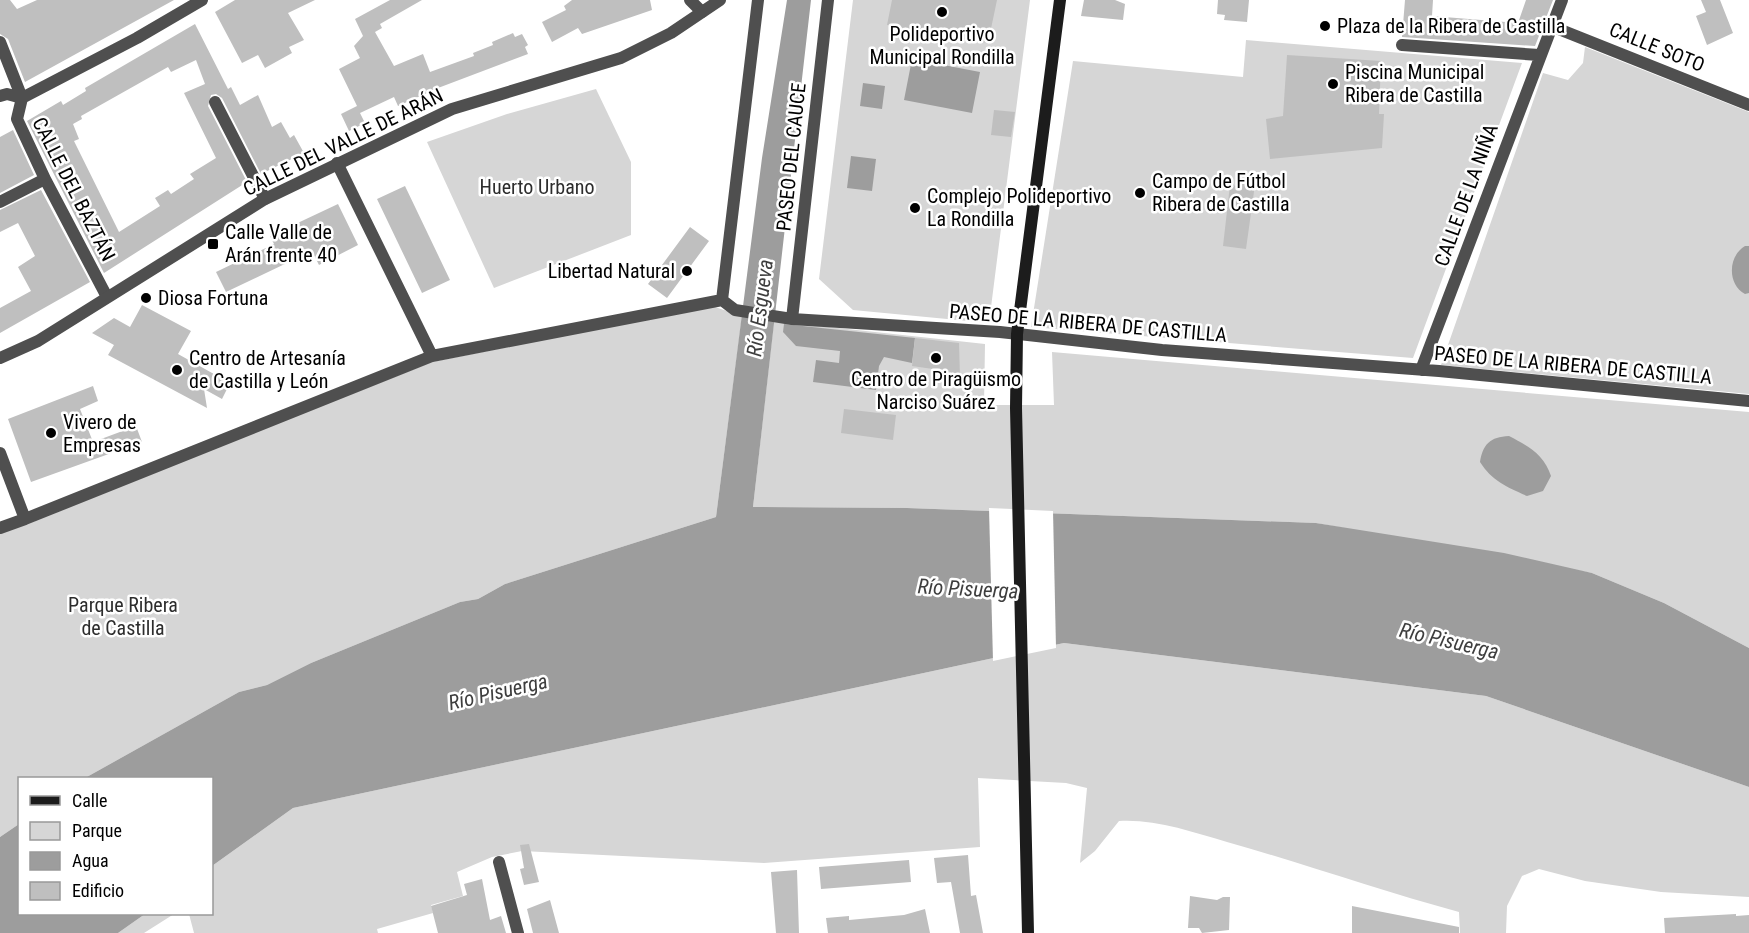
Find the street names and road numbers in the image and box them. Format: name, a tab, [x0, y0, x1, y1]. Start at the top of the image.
street label: CALLE SOTO	[1606, 17, 1708, 77]
street label: PASEO DEL CAUCE	[771, 82, 811, 232]
street label: CALLE DEL VALLE DE ARÁN	[239, 83, 447, 201]
street label: CALLE DEL BAZTÁN	[27, 113, 121, 265]
street label: CALLE DE LA NIÑA	[1429, 120, 1503, 269]
street label: PASEO DE LA RIBERA DE CASTILLA	[948, 299, 1228, 347]
street label: PASEO DE LA RIBERA DE CASTILLA	[1433, 341, 1713, 389]

